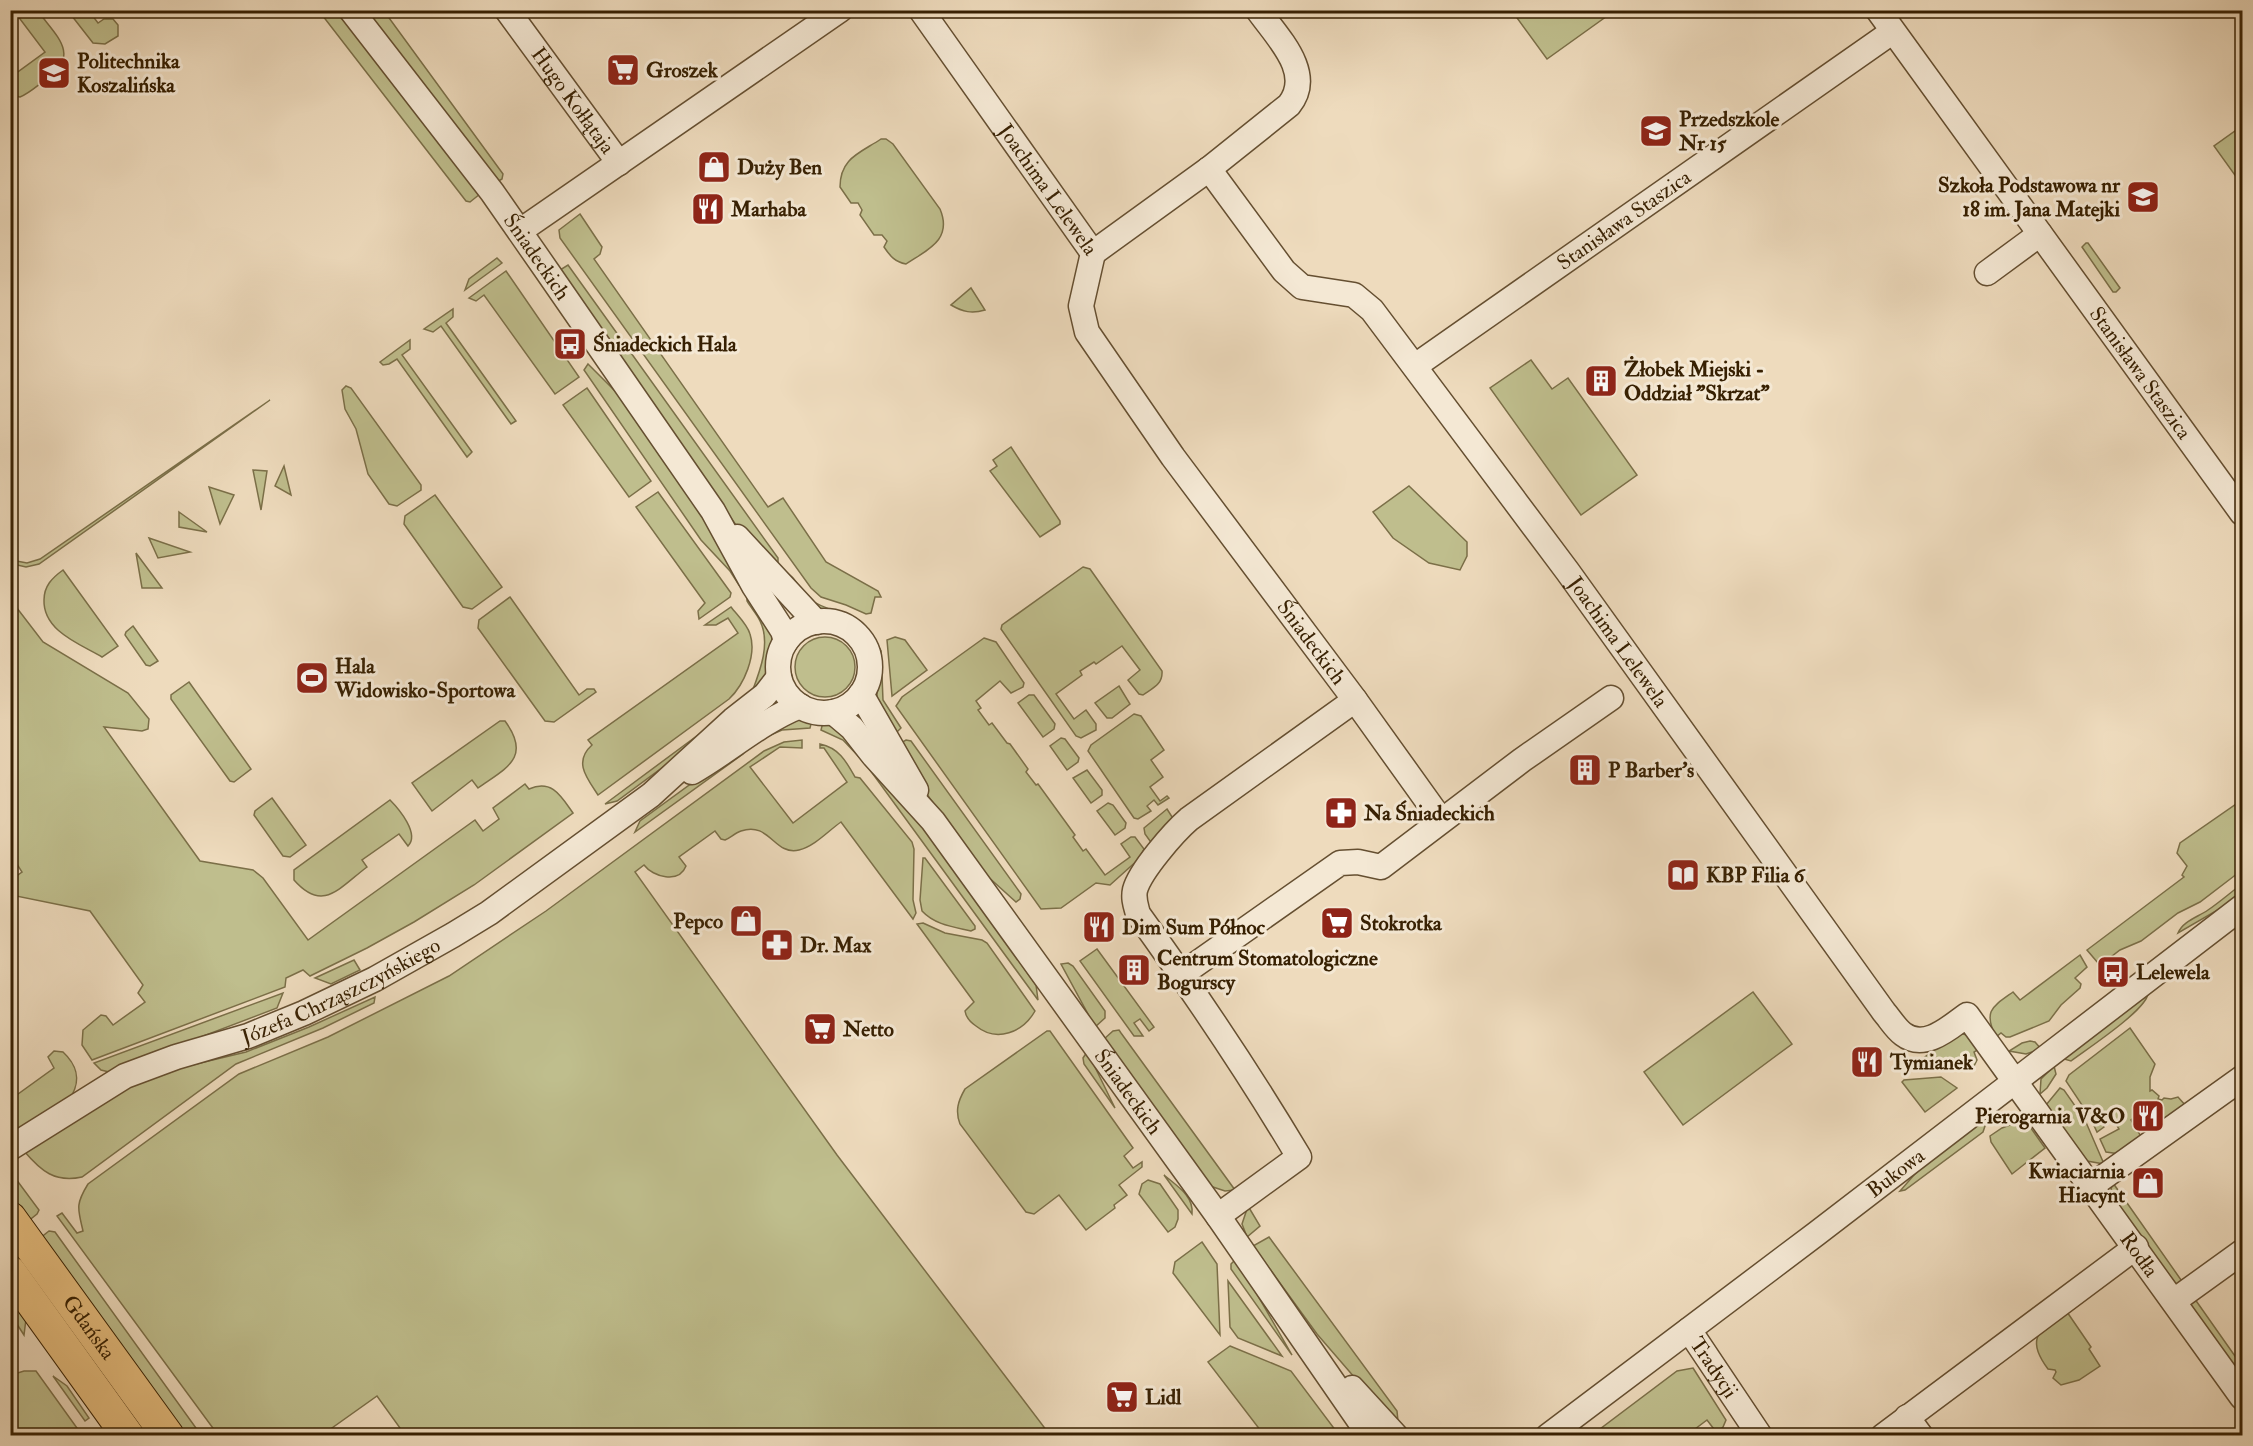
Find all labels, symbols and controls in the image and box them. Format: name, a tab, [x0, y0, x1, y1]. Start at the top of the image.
street label: Hugo Kołłątaja	[525, 42, 621, 159]
place label: Politechnika Koszalińska	[77, 48, 181, 99]
supermarket icon: Groszek	[605, 52, 641, 88]
school or university icon: Politechnika Koszalińska	[36, 55, 72, 91]
place label: Groszek	[646, 57, 719, 84]
place label: Przedszkole Nr 15	[1678, 106, 1780, 157]
school or university icon: Przedszkole Nr 15	[1638, 113, 1674, 149]
street label: Joachima Lelewela	[992, 118, 1104, 261]
shop icon: Duży Ben	[696, 149, 732, 185]
place label: Duży Ben	[737, 154, 822, 181]
street label: Stanisława Staszica	[1552, 163, 1696, 276]
place label: Szkoła Podstawowa nr 18 im. Jana Matejki	[1938, 172, 2121, 223]
school or university icon: Szkoła Podstawowa nr 18 im. Jana Matejki	[2125, 179, 2161, 215]
restaurant icon: Marhaba	[690, 191, 726, 227]
place label: Marhaba	[730, 196, 808, 223]
street label: Śniadeckich	[498, 208, 576, 305]
street label: Stanisława Staszica	[2084, 301, 2198, 445]
bus stop icon: Śniadeckich Hala	[552, 326, 588, 362]
place label: Śniadeckich Hala	[593, 331, 738, 358]
place label: Żłobek Miejski - Oddział "Skrzat"	[1624, 356, 1770, 407]
building icon: Żłobek Miejski - Oddział "Skrzat"	[1583, 363, 1619, 399]
street label: Joachima Lelewela	[1561, 570, 1675, 713]
street label: Śniadeckich	[1271, 594, 1352, 690]
place label: Hala Widowisko-Sportowa	[334, 653, 516, 704]
sports icon: Hala Widowisko-Sportowa	[294, 660, 330, 696]
building icon: P Barber's	[1567, 752, 1603, 788]
place label: P Barber's	[1608, 757, 1694, 784]
pharmacy icon: Na Śniadeckich	[1323, 795, 1359, 831]
place label: Na Śniadeckich	[1363, 800, 1495, 827]
library icon: KBP Filia 6	[1665, 857, 1701, 893]
place label: KBP Filia 6	[1706, 862, 1806, 889]
shop icon: Pepco	[728, 903, 764, 939]
supermarket icon: Stokrotka	[1319, 905, 1355, 941]
place label: Pepco	[673, 908, 723, 935]
restaurant icon: Dim Sum Północ	[1081, 909, 1117, 945]
place label: Stokrotka	[1360, 910, 1443, 937]
place label: Dim Sum Północ	[1122, 914, 1266, 941]
pharmacy icon: Dr. Max	[759, 927, 795, 963]
street label: Józefa Chrząszczyńskiego	[237, 932, 445, 1051]
place label: Dr. Max	[800, 932, 872, 959]
place label: Centrum Stomatologiczne Bogurscy	[1157, 945, 1378, 996]
building icon: Centrum Stomatologiczne Bogurscy	[1116, 952, 1152, 988]
bus stop icon: Lelewela	[2095, 954, 2131, 990]
place label: Lelewela	[2136, 959, 2211, 986]
supermarket icon: Netto	[802, 1011, 838, 1047]
place label: Netto	[842, 1016, 894, 1043]
street label: Śniadeckich	[1088, 1043, 1168, 1140]
restaurant icon: Tymianek	[1849, 1044, 1885, 1080]
place label: Tymianek	[1889, 1049, 1974, 1076]
restaurant icon: Pierogarnia V&O	[2130, 1098, 2166, 1134]
place label: Pierogarnia V&O	[1975, 1103, 2125, 1130]
street label: Bukowa	[1861, 1142, 1930, 1204]
place label: Kwiaciarnia Hiacynt	[2028, 1158, 2126, 1209]
shop icon: Kwiaciarnia Hiacynt	[2130, 1165, 2166, 1201]
street label: Rodła	[2114, 1226, 2165, 1283]
street label: Gdańska	[57, 1290, 122, 1365]
street label: Tradycji	[1684, 1332, 1744, 1404]
supermarket icon: Lidl	[1104, 1379, 1140, 1415]
place label: Lidl	[1145, 1384, 1182, 1411]

